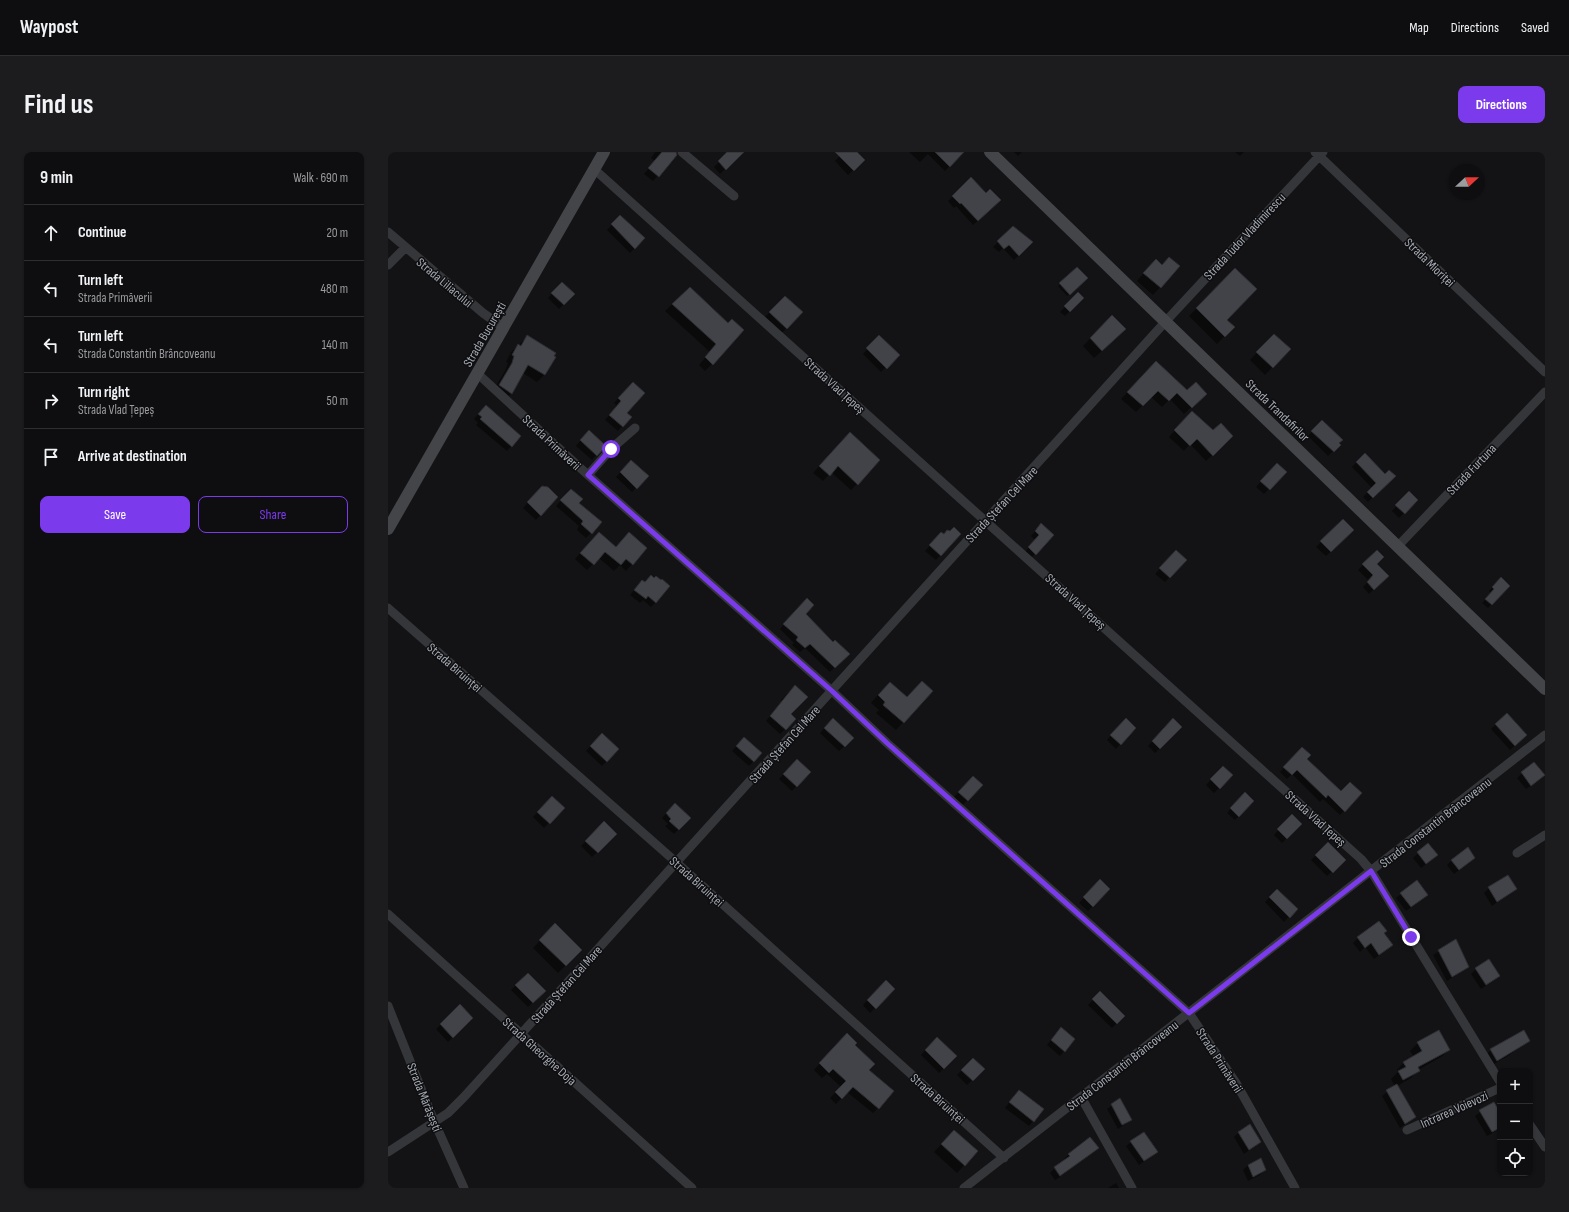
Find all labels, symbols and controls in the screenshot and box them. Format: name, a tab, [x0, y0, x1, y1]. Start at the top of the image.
text: Waypost	[20, 16, 78, 39]
text: Map	[1409, 19, 1429, 36]
text: Directions	[1451, 19, 1499, 36]
text: Saved	[1521, 19, 1549, 36]
button: Directions	[1458, 86, 1545, 123]
text: Find us	[24, 88, 93, 121]
north arrow	[1449, 164, 1485, 200]
text: 9 min	[40, 168, 73, 188]
text: Walk · 690 m	[293, 170, 348, 186]
street label: Strada Tudor Vladimirescu	[1200, 190, 1289, 283]
icon: ahead	[40, 222, 62, 244]
text: Continue	[78, 223, 127, 242]
text: 20 m	[326, 225, 348, 241]
street label: Strada Mioriței	[1401, 235, 1458, 291]
street label: Strada Liliacului	[413, 255, 476, 311]
text: Turn left	[78, 271, 123, 290]
icon: left	[40, 278, 62, 300]
text: 480 m	[321, 281, 348, 297]
text: Strada Primăverii	[78, 290, 152, 306]
street label: Strada București	[460, 299, 510, 370]
text: Turn left	[78, 327, 123, 346]
icon: left	[40, 334, 62, 356]
text: 140 m	[322, 337, 348, 353]
text: Strada Constantin Brâncoveanu	[78, 346, 215, 362]
street label: Strada Vlad Țepeș	[801, 354, 868, 417]
street label: Strada Trandafirilor	[1242, 376, 1313, 445]
text: Turn right	[78, 383, 130, 402]
icon: right	[40, 390, 62, 412]
text: 50 m	[327, 393, 348, 409]
text: Strada Vlad Țepeș	[78, 402, 154, 418]
street label: Strada Primăverii	[519, 412, 584, 474]
route start	[602, 440, 620, 458]
street label: Strada Furtuna	[1443, 441, 1500, 499]
icon: arrive	[40, 446, 62, 468]
text: Arrive at destination	[78, 447, 187, 466]
street label: Strada Ștefan Cel Mare	[962, 463, 1041, 546]
button: Save	[40, 496, 190, 533]
button: Share	[198, 496, 348, 533]
street label: Strada Vlad Țepeș	[1042, 570, 1109, 633]
street label: Strada Biruinței	[424, 640, 485, 696]
street label: Strada Ștefan Cel Mare	[746, 703, 824, 787]
street label: Strada Constantin Brâncoveanu	[1377, 774, 1495, 871]
street label: Strada Vlad Țepeș	[1282, 787, 1349, 850]
street label: Strada Biruinței	[666, 853, 727, 910]
route end	[1402, 928, 1420, 946]
street label: Strada Ștefan Cel Mare	[528, 943, 606, 1027]
street label: Strada Gheorghe Doja	[499, 1014, 580, 1089]
street label: Strada Constantin Brâncoveanu	[1064, 1017, 1182, 1114]
street label: Strada Primăverii	[1192, 1025, 1246, 1096]
street label: Strada Mărășești	[403, 1061, 445, 1134]
map controls	[1497, 1068, 1533, 1176]
button: +	[1497, 1068, 1533, 1104]
street label: Strada Biruinței	[907, 1070, 968, 1127]
street label: Intrarea Voievozi	[1418, 1088, 1491, 1132]
button: −	[1497, 1104, 1533, 1140]
button: locate	[1497, 1140, 1533, 1176]

